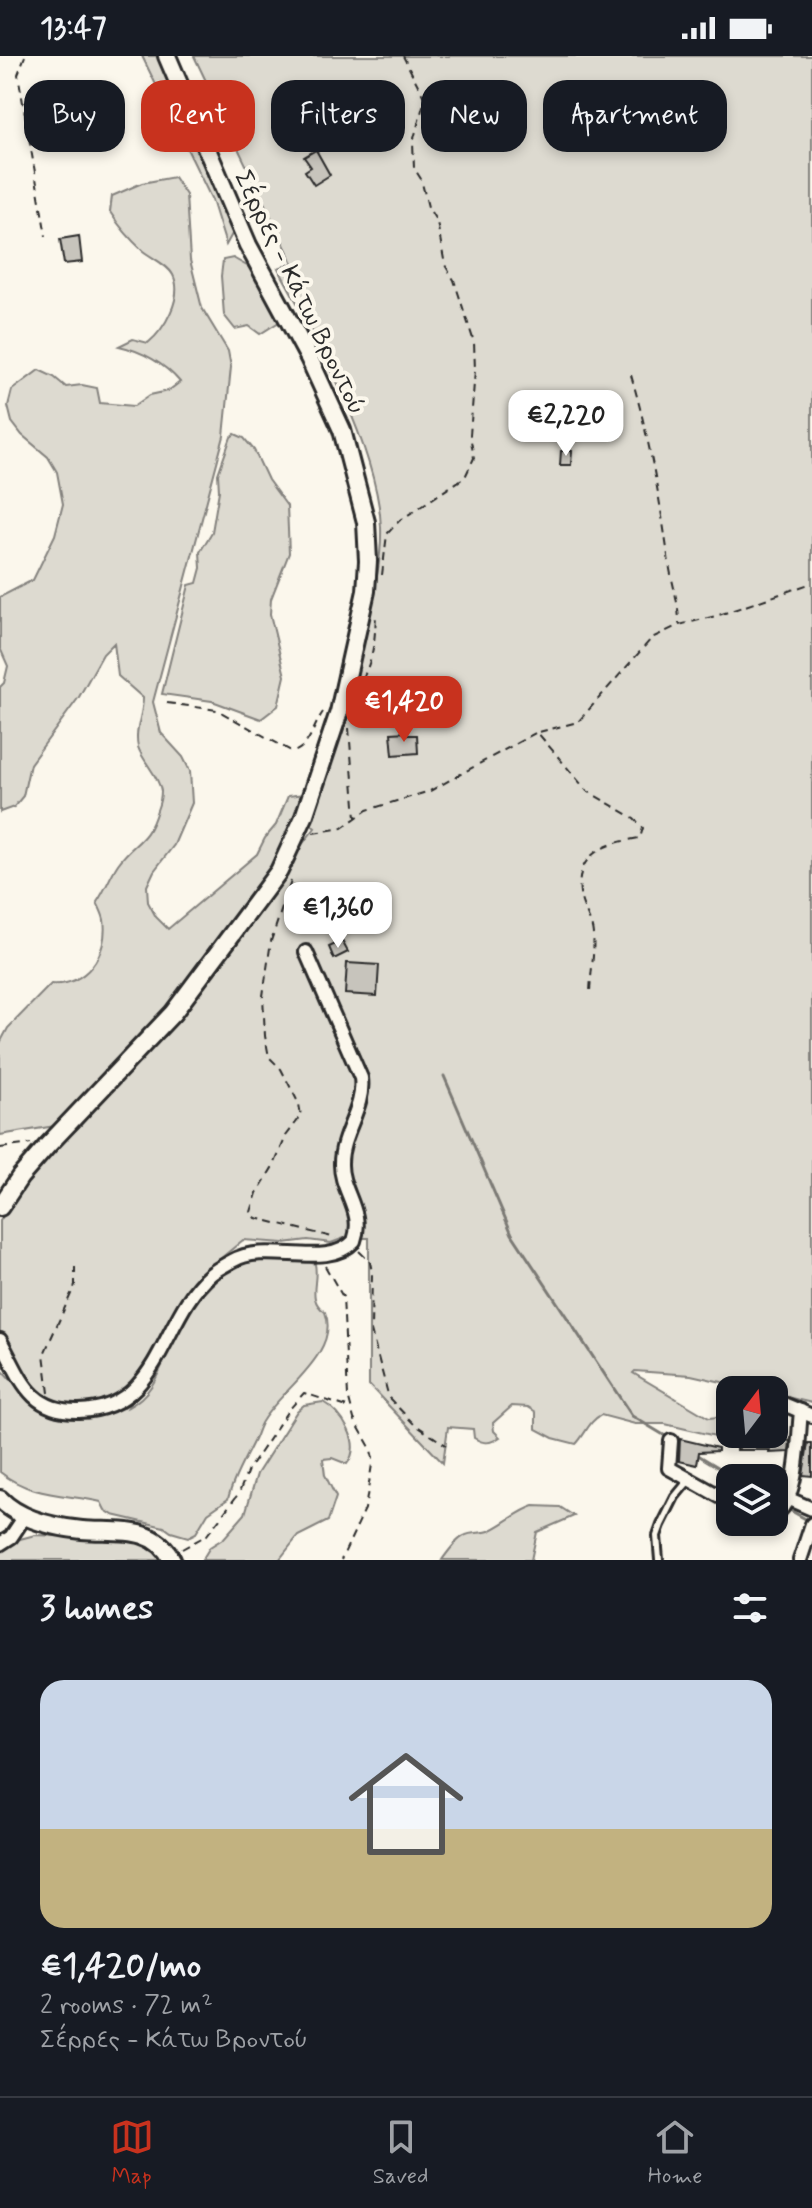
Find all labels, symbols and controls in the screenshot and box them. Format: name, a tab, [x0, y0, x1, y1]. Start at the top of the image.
text: 13:47	[40, 9, 107, 48]
chip: Buy	[24, 80, 125, 152]
chip: Rent	[141, 80, 255, 152]
chip: Filters	[271, 80, 405, 152]
chip: New	[421, 80, 527, 152]
chip: Apartment	[543, 80, 727, 152]
street label: Σέρρες - Κάτω Βροντού	[225, 165, 373, 421]
pin: €2,220	[501, 390, 631, 458]
text: €2,220	[526, 399, 606, 433]
pin: €1,420	[339, 676, 469, 744]
text: €1,420	[364, 685, 444, 719]
pin: €1,360	[273, 882, 403, 950]
text: €1,360	[302, 891, 374, 925]
north arrow	[716, 1376, 788, 1448]
map controls	[716, 1376, 788, 1536]
button: layers	[716, 1464, 788, 1536]
text: 3 homes	[40, 1586, 153, 1631]
icon: filters	[728, 1586, 772, 1630]
icon: home	[334, 1732, 478, 1876]
text: €1,420/mo	[40, 1944, 201, 1989]
text: 2 rooms · 72 m²	[40, 1989, 213, 2023]
text: Σέρρες - Κάτω Βροντού	[40, 2023, 308, 2057]
tab: Map	[110, 2115, 154, 2191]
tab: Saved	[373, 2115, 428, 2191]
tab: Home	[648, 2115, 702, 2191]

